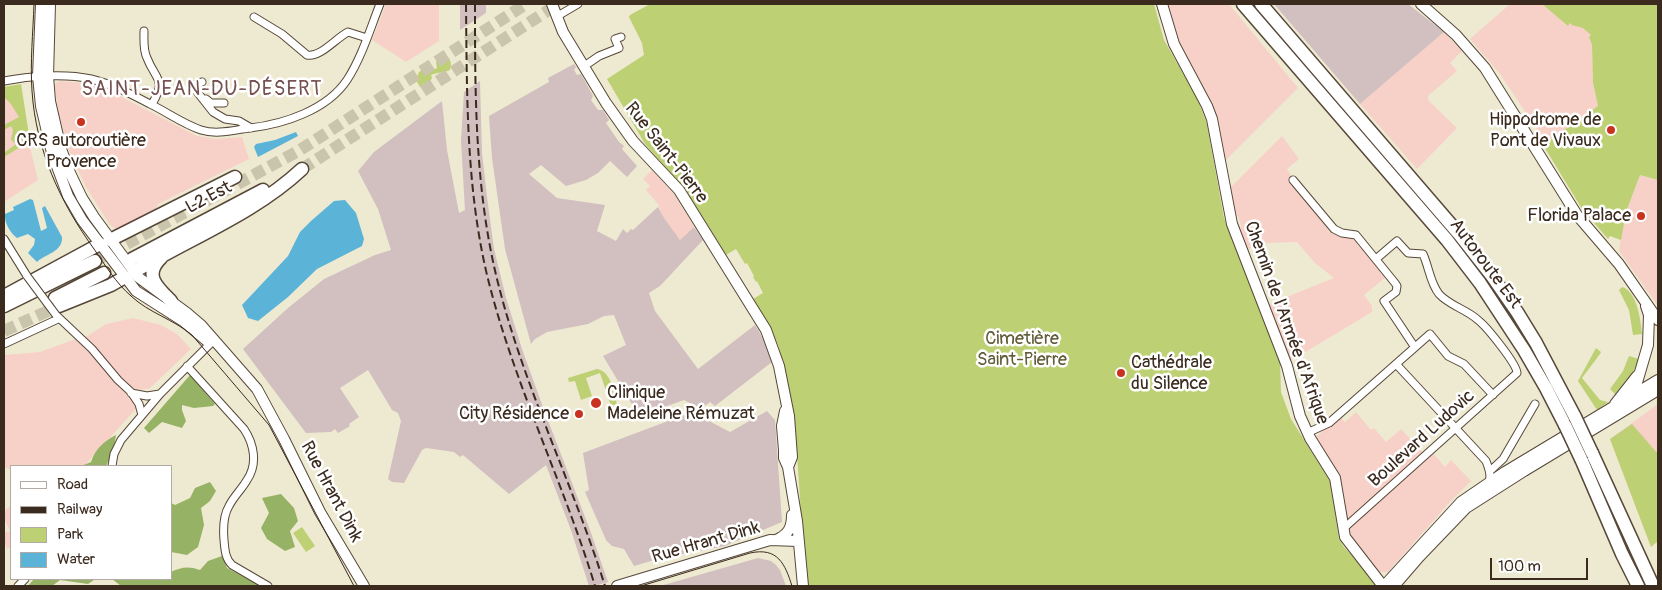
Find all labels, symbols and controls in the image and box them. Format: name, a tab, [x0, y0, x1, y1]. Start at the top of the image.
district label: SAINT-JEAN-DU-DÉSERT	[79, 78, 325, 102]
street label: Rue Saint-Pierre	[620, 98, 712, 208]
place label: Hippodrome de Pont de Vivaux	[1489, 109, 1601, 152]
marker: CRS autoroutière Provence	[75, 116, 87, 128]
marker: Hippodrome de Pont de Vivaux	[1605, 124, 1617, 136]
place label: CRS autoroutière Provence	[16, 130, 146, 172]
street label: L2 Est	[182, 177, 236, 219]
place label: Florida Palace	[1527, 205, 1631, 227]
marker: Florida Palace	[1635, 210, 1647, 222]
street label: Autoroute Est	[1444, 215, 1526, 313]
street label: Chemin de l'Armée d'Afrique	[1239, 218, 1333, 428]
park label: Cimetière Saint-Pierre	[977, 328, 1067, 370]
place label: Cathédrale du Silence	[1131, 352, 1212, 394]
marker: Cathédrale du Silence	[1115, 367, 1127, 379]
place label: Clinique Madeleine Rémuzat	[607, 382, 755, 424]
street label: Boulevard Ludovic	[1365, 386, 1479, 492]
marker: Clinique Madeleine Rémuzat	[589, 396, 603, 410]
place label: City Résidence	[459, 403, 569, 425]
marker: City Résidence	[573, 408, 585, 420]
street label: Rue Hrant Dink	[295, 438, 367, 546]
legend	[10, 465, 172, 580]
text: Road	[57, 475, 88, 494]
text: Railway	[57, 500, 102, 519]
street label: Rue Hrant Dink	[650, 517, 762, 569]
text: Park	[57, 525, 83, 544]
scale bar	[1492, 548, 1590, 580]
text: Water	[57, 550, 95, 569]
text: 100 m	[1498, 557, 1541, 576]

